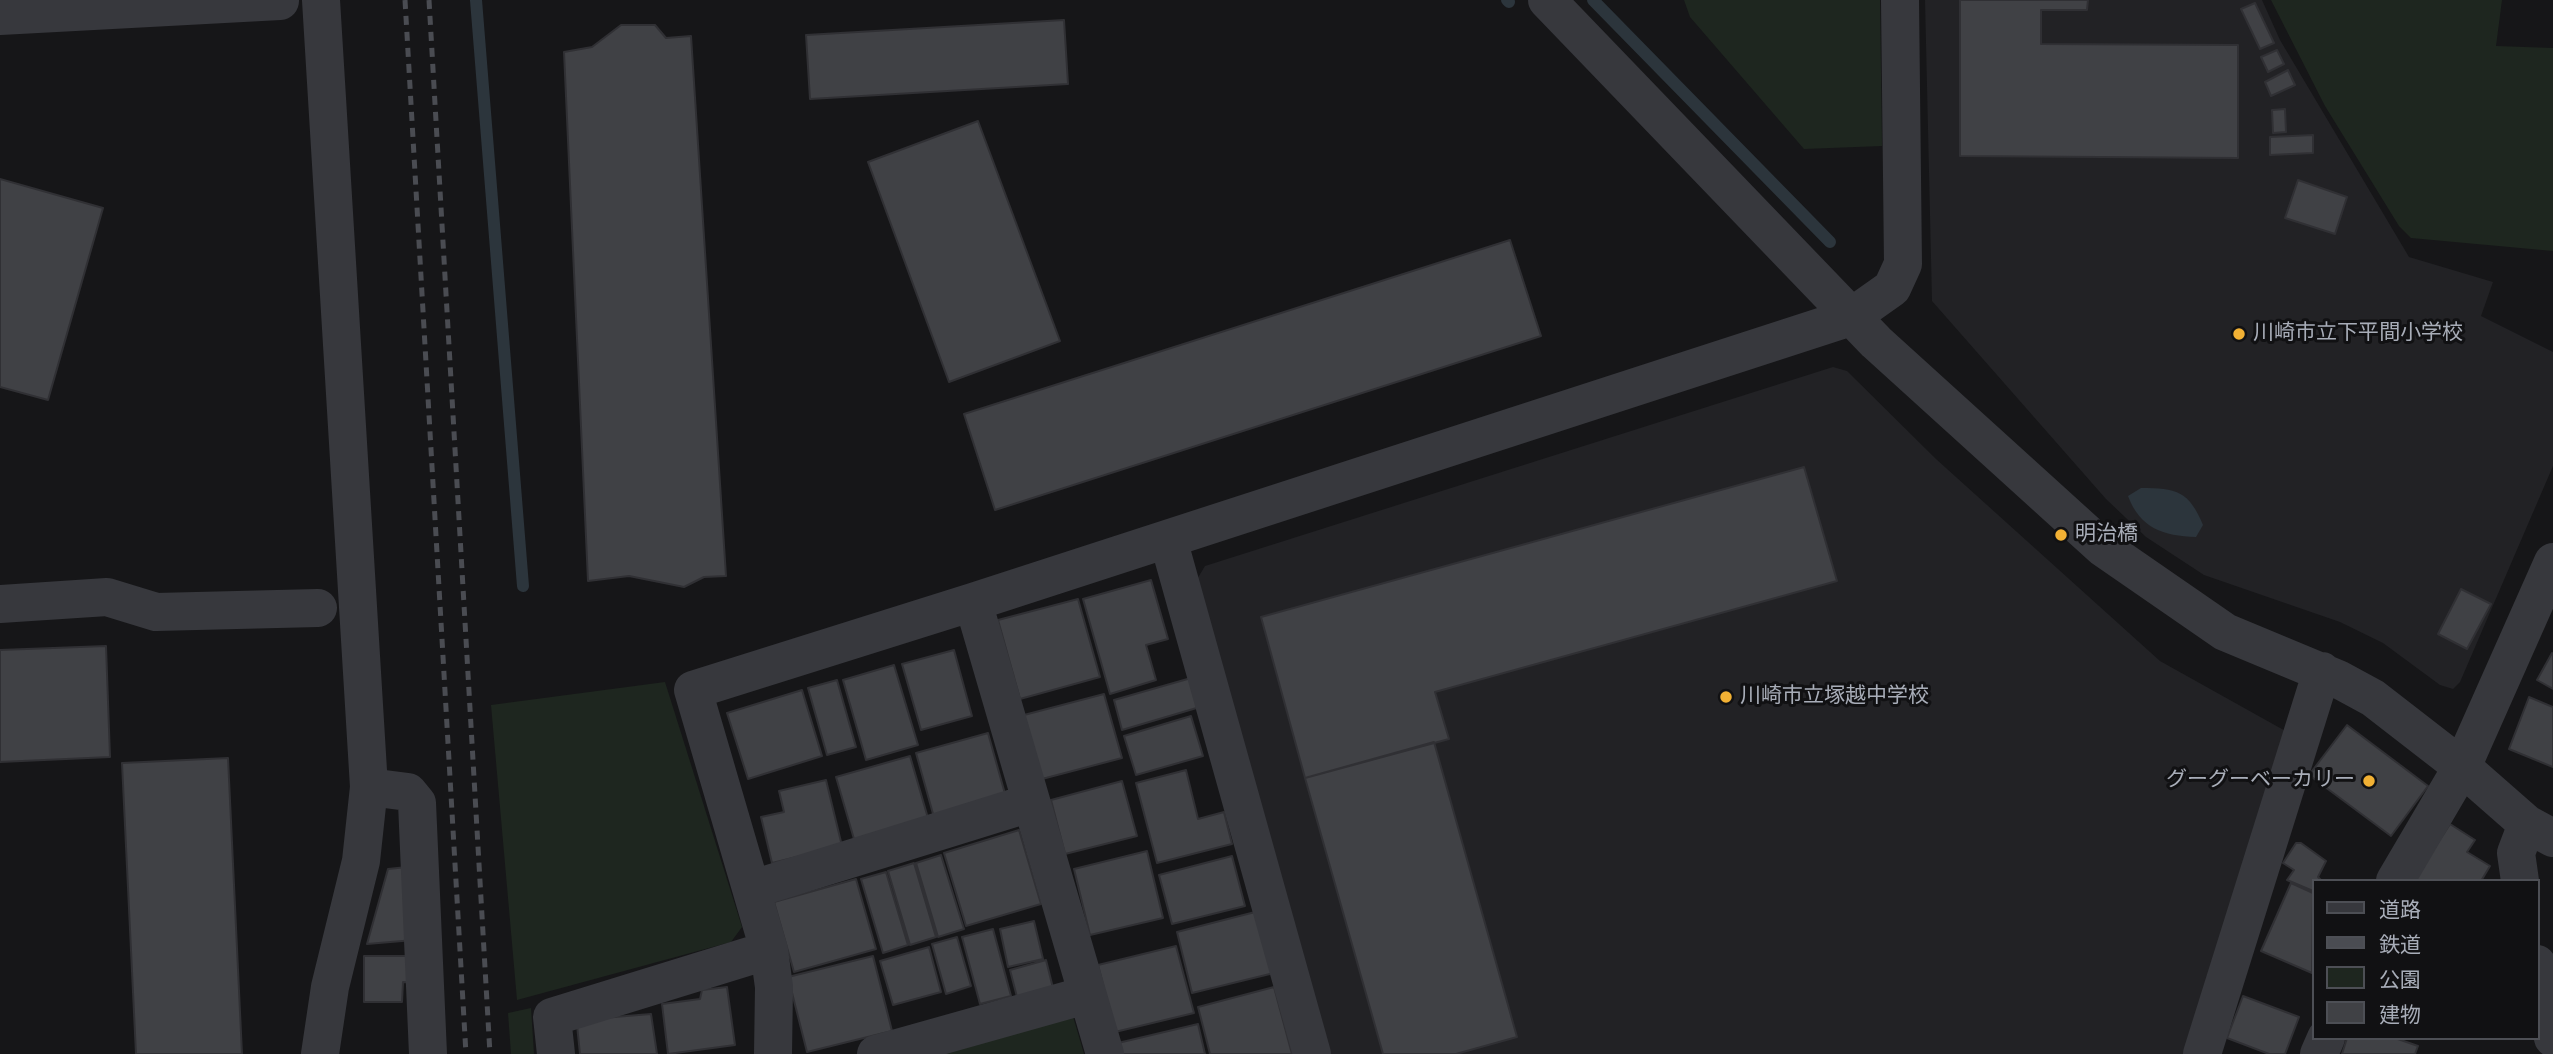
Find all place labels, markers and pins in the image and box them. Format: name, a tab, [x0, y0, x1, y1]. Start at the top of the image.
place label: 川崎市立下平間小学校	[2253, 321, 2463, 347]
marker: 川崎市立下平間小学校	[2231, 326, 2247, 342]
place label: 明治橋	[2075, 522, 2138, 548]
marker: 明治橋	[2053, 527, 2069, 543]
place label: 川崎市立塚越中学校	[1740, 684, 1929, 710]
marker: 川崎市立塚越中学校	[1718, 689, 1734, 705]
place label: グーグーベーカリー	[2166, 768, 2355, 794]
marker: グーグーベーカリー	[2361, 773, 2377, 789]

